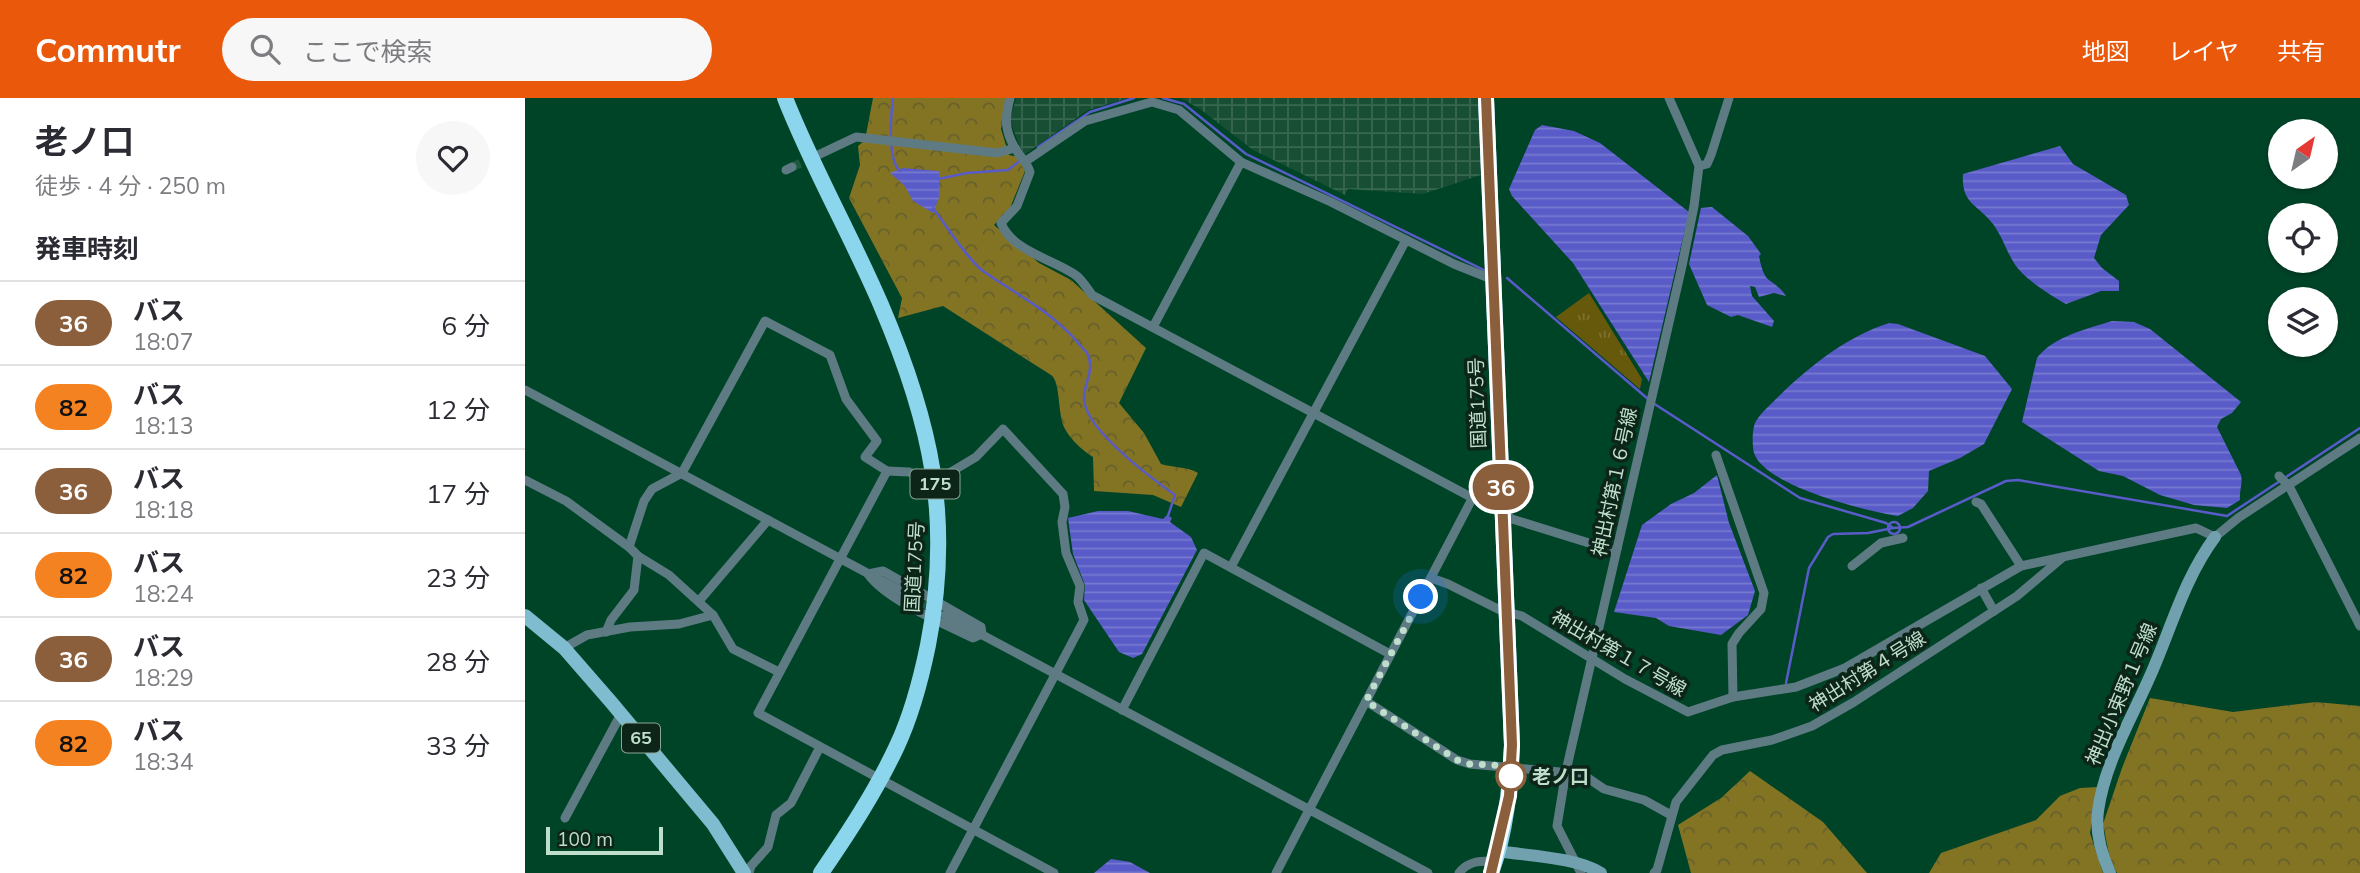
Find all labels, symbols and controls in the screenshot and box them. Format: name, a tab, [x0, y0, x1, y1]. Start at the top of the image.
search box	[222, 18, 712, 81]
text: Commutr	[35, 29, 180, 70]
icon: search	[246, 30, 284, 68]
text: ここで検索	[302, 35, 432, 68]
text: 地図	[2082, 36, 2130, 66]
text: レイヤ	[2168, 36, 2239, 66]
text: 共有	[2277, 36, 2325, 66]
north arrow	[2268, 119, 2338, 189]
map controls	[2268, 119, 2338, 357]
text: 老ノ口	[35, 120, 134, 161]
button: heart	[416, 121, 490, 195]
text: 徒歩 · 4 分 · 250 m	[35, 171, 226, 200]
button: locate	[2268, 203, 2338, 273]
text: 発車時刻	[35, 232, 139, 265]
button: layers	[2268, 287, 2338, 357]
text: バス	[133, 294, 185, 327]
text: 36	[59, 308, 88, 338]
text: 6 分	[442, 309, 490, 342]
text: 18:07	[133, 327, 193, 356]
street label: 国道175号	[1463, 357, 1491, 449]
text: バス	[133, 378, 185, 411]
text: 82	[59, 392, 88, 422]
text: 12 分	[426, 393, 490, 426]
street label: 神出村第１６号線	[1586, 405, 1642, 559]
text: 18:13	[133, 411, 193, 440]
text: バス	[133, 462, 185, 495]
line badge: 36	[1469, 464, 1532, 510]
road number: 175	[911, 470, 959, 498]
text: 36	[1487, 472, 1515, 502]
text: 36	[59, 476, 88, 506]
text: 17 分	[426, 477, 490, 510]
text: 18:18	[133, 495, 193, 524]
street label: 国道175号	[900, 521, 928, 613]
text: バス	[133, 546, 185, 579]
text: 82	[59, 560, 88, 590]
text: 23 分	[426, 561, 490, 594]
text: 18:24	[133, 579, 193, 608]
your location	[1403, 579, 1438, 614]
street label: 神出村第１７号線	[1547, 605, 1691, 701]
street label: 神出小束野１号線	[2080, 619, 2162, 769]
street label: 神出村第４号線	[1804, 626, 1930, 716]
text: バス	[133, 630, 185, 663]
text: 36	[59, 644, 88, 674]
text: 28 分	[426, 645, 490, 678]
text: 18:29	[133, 663, 193, 692]
text: バス	[133, 714, 185, 747]
road number: 65	[622, 724, 660, 752]
text: 82	[59, 728, 88, 758]
text: 33 分	[426, 729, 490, 762]
text: 18:34	[133, 747, 193, 776]
marker: 老ノ口	[1496, 761, 1526, 791]
place label: 老ノ口	[1532, 764, 1589, 788]
scale bar	[546, 824, 663, 856]
text: 100 m	[557, 827, 613, 851]

